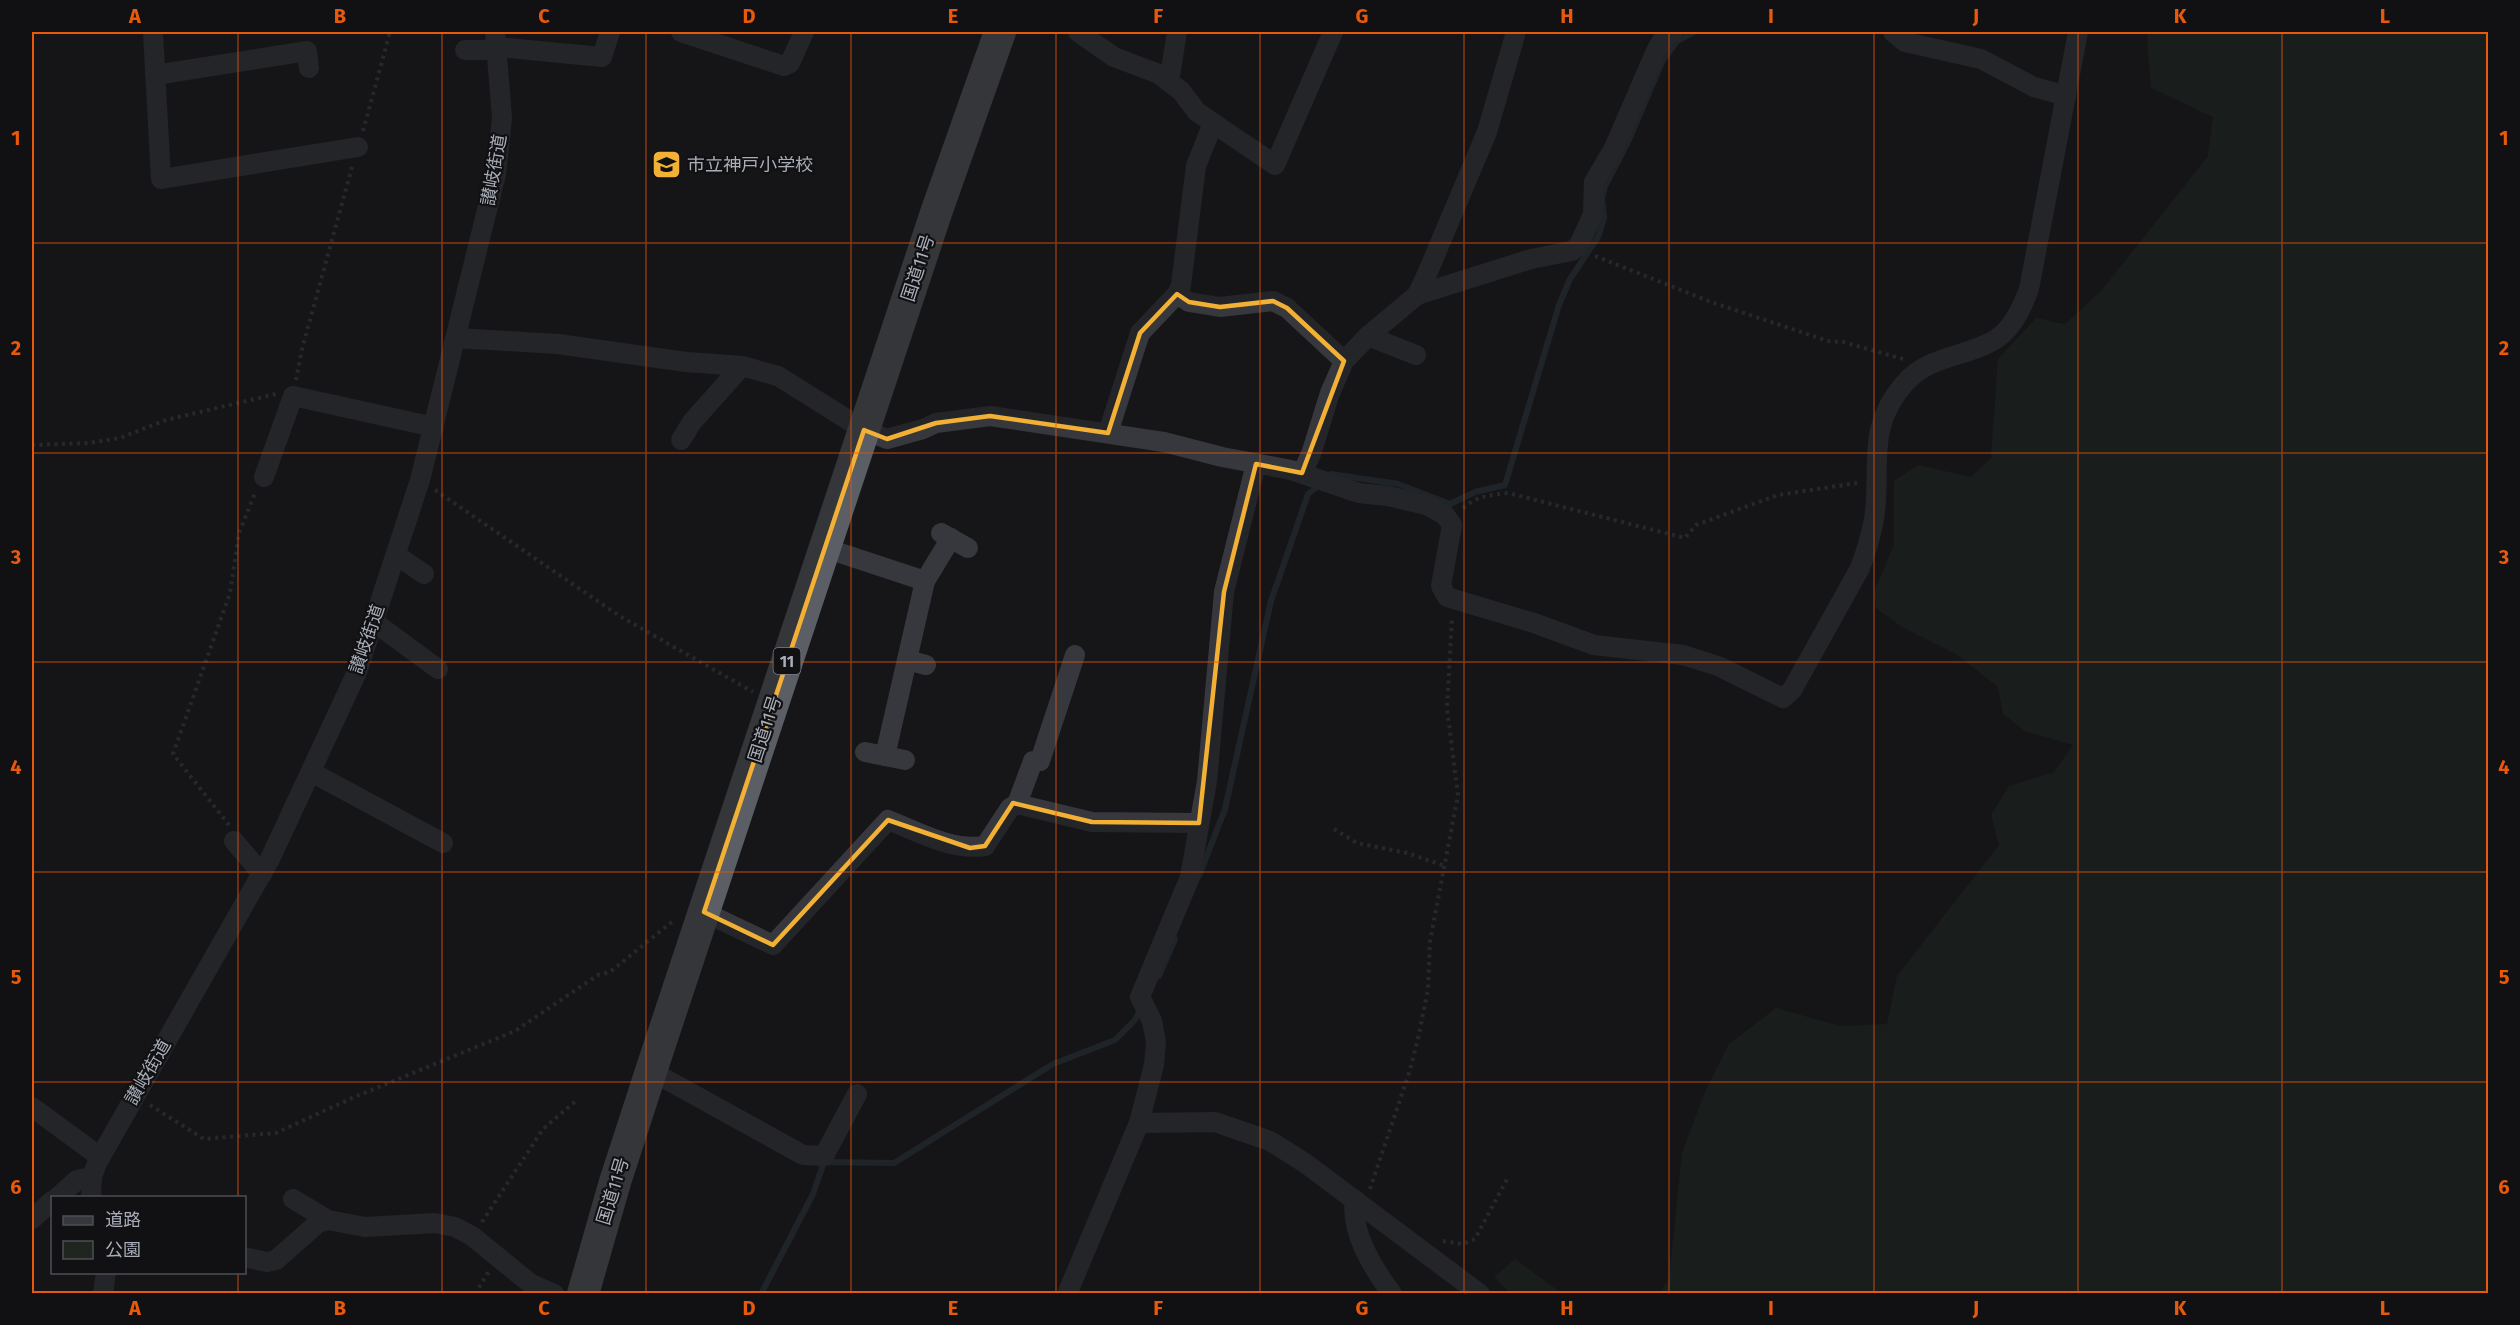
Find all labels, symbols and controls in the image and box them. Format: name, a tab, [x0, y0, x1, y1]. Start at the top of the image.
text: A	[128, 4, 142, 28]
text: B	[334, 4, 346, 28]
text: C	[538, 4, 550, 28]
text: D	[742, 4, 756, 28]
text: E	[948, 4, 958, 28]
text: F	[1153, 4, 1163, 28]
text: G	[1356, 4, 1368, 28]
text: H	[1560, 4, 1574, 28]
text: I	[1768, 4, 1774, 28]
text: J	[1972, 4, 1979, 28]
text: K	[2174, 4, 2187, 28]
text: L	[2380, 4, 2390, 28]
text: 1	[11, 126, 21, 150]
text: 1	[2499, 126, 2509, 150]
street label: 讃岐街道	[477, 133, 511, 207]
school or university icon: 市立神戸小学校	[650, 149, 682, 181]
place label: 市立神戸小学校	[687, 154, 813, 176]
street label: 国道11号	[897, 232, 939, 304]
text: 2	[11, 336, 21, 360]
text: 2	[2499, 336, 2509, 360]
text: 3	[10, 545, 21, 569]
text: 3	[2498, 545, 2509, 569]
street label: 讃岐街道	[345, 601, 389, 677]
road number: 11	[774, 648, 800, 674]
street label: 国道11号	[744, 693, 786, 765]
text: 4	[10, 755, 22, 779]
text: 4	[2498, 755, 2510, 779]
text: 5	[11, 965, 22, 989]
text: 5	[2499, 965, 2510, 989]
street label: 讃岐街道	[120, 1035, 176, 1109]
street label: 国道11号	[592, 1155, 634, 1227]
text: 6	[10, 1175, 22, 1199]
text: 6	[2498, 1175, 2510, 1199]
legend	[51, 1196, 246, 1274]
text: 道路	[105, 1209, 141, 1231]
text: 公園	[105, 1239, 141, 1261]
text: A	[128, 1296, 142, 1320]
text: B	[334, 1296, 346, 1320]
text: C	[538, 1296, 550, 1320]
text: D	[742, 1296, 756, 1320]
text: E	[948, 1296, 958, 1320]
text: F	[1153, 1296, 1163, 1320]
text: G	[1356, 1296, 1368, 1320]
text: H	[1560, 1296, 1574, 1320]
text: I	[1768, 1296, 1774, 1320]
text: J	[1972, 1296, 1979, 1320]
text: K	[2174, 1296, 2187, 1320]
text: L	[2380, 1296, 2390, 1320]

